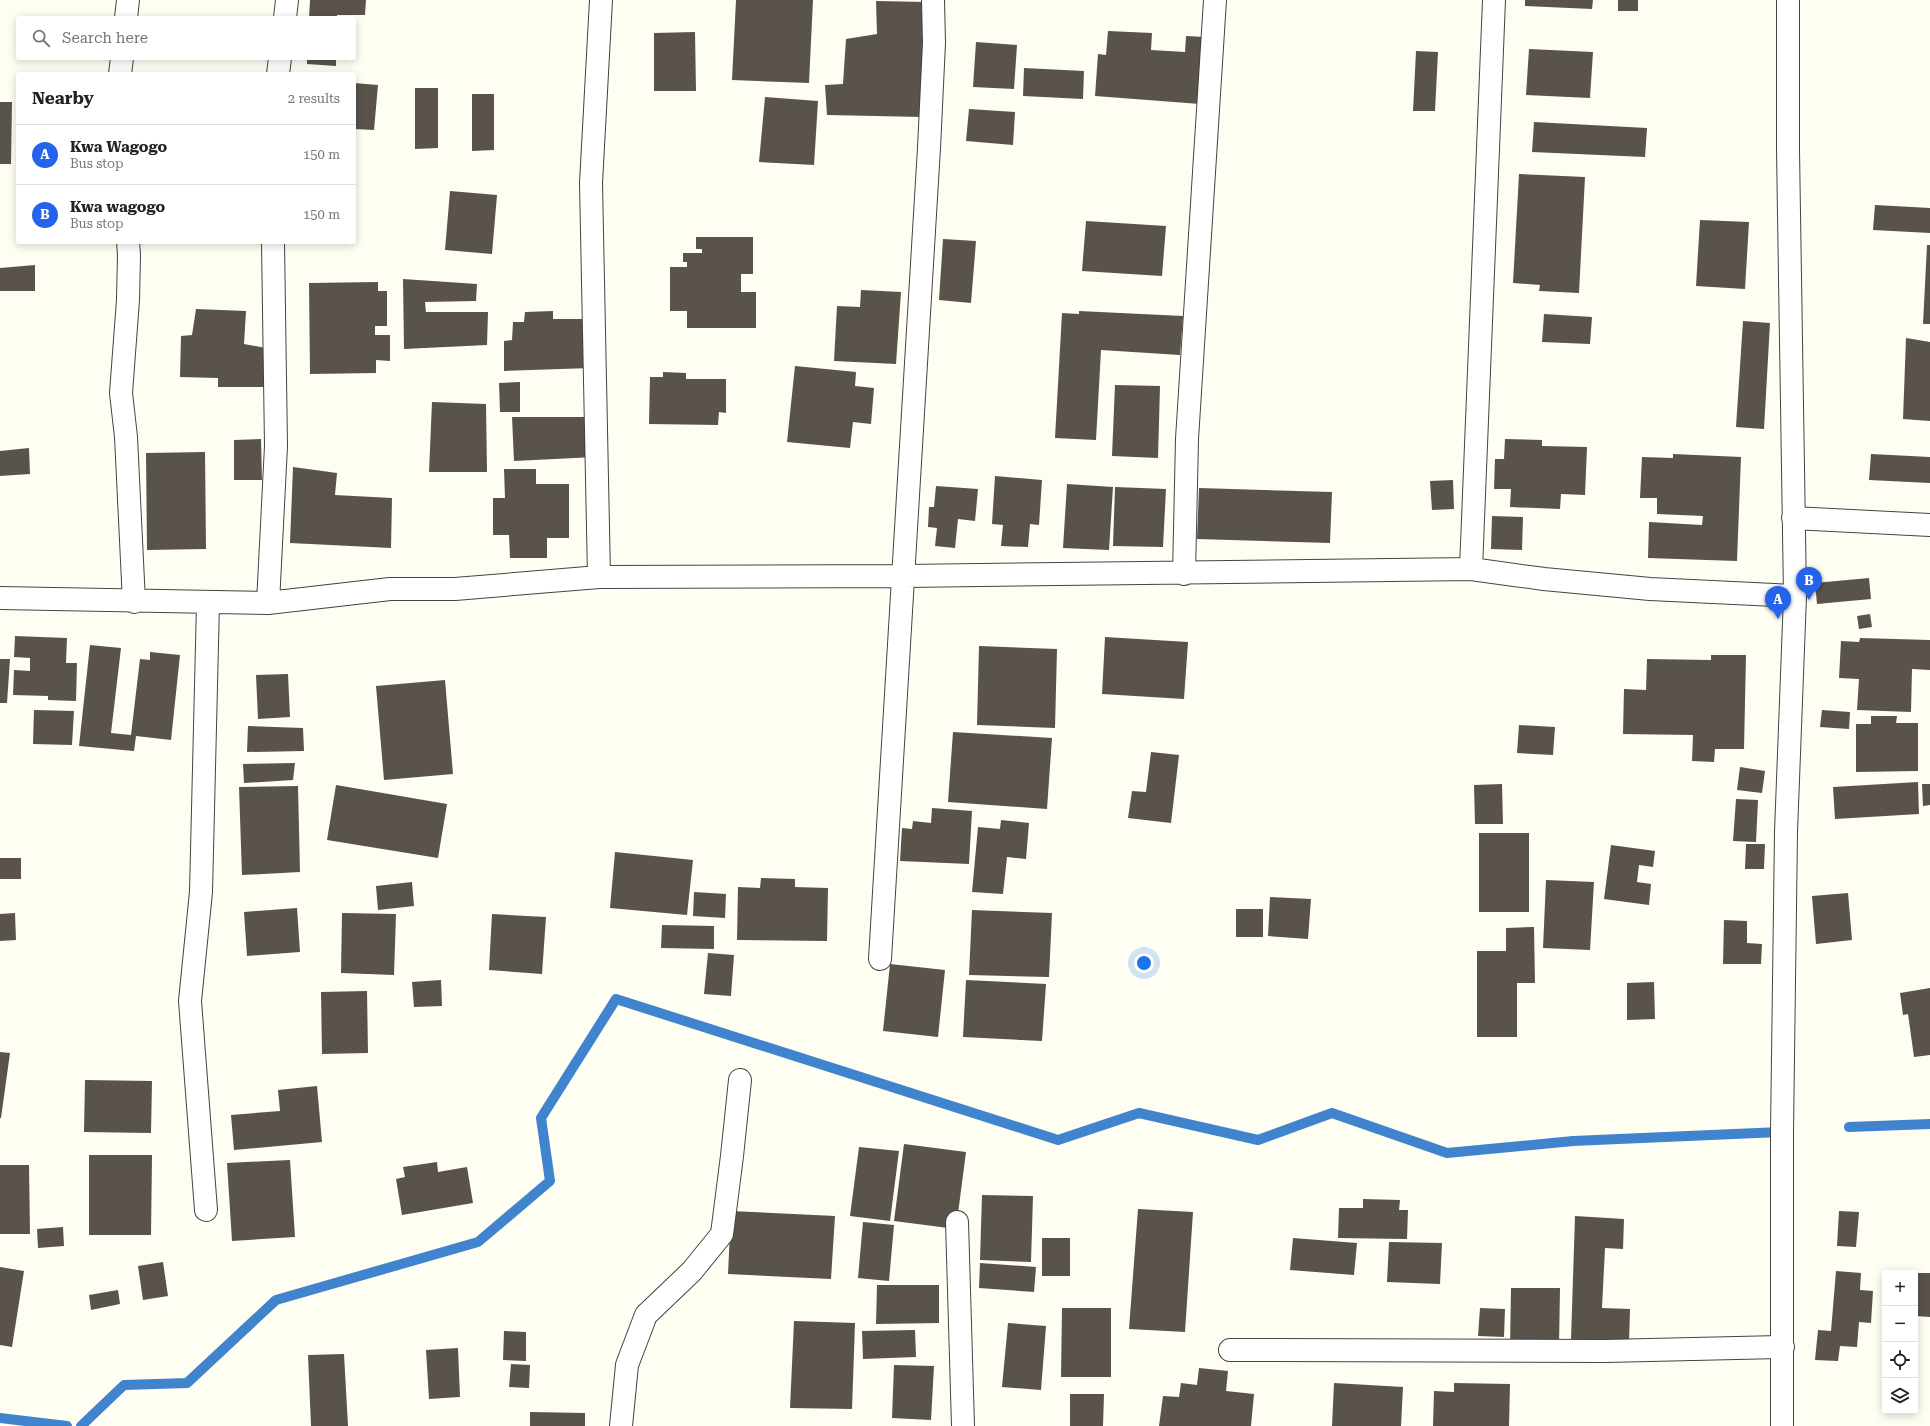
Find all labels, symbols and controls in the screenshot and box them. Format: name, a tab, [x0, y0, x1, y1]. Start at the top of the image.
search box	[16, 16, 356, 60]
icon: search	[30, 27, 52, 49]
text: Search here	[62, 29, 148, 47]
text: Nearby	[32, 88, 94, 108]
text: 2 results	[288, 91, 340, 106]
text: Kwa Wagogo	[70, 138, 167, 156]
text: A	[40, 147, 50, 162]
text: 150 m	[303, 147, 340, 162]
text: Bus stop	[70, 156, 124, 171]
text: Kwa wagogo	[70, 198, 165, 216]
text: B	[40, 207, 50, 222]
text: 150 m	[303, 207, 340, 222]
text: Bus stop	[70, 216, 124, 231]
pin: B	[1796, 567, 1822, 600]
pin: A	[1765, 586, 1791, 619]
your location	[1134, 953, 1154, 973]
map controls	[1882, 1270, 1918, 1414]
button: +	[1882, 1270, 1918, 1306]
button: −	[1882, 1306, 1918, 1342]
button: locate	[1882, 1342, 1918, 1378]
button: layers	[1882, 1378, 1918, 1414]

